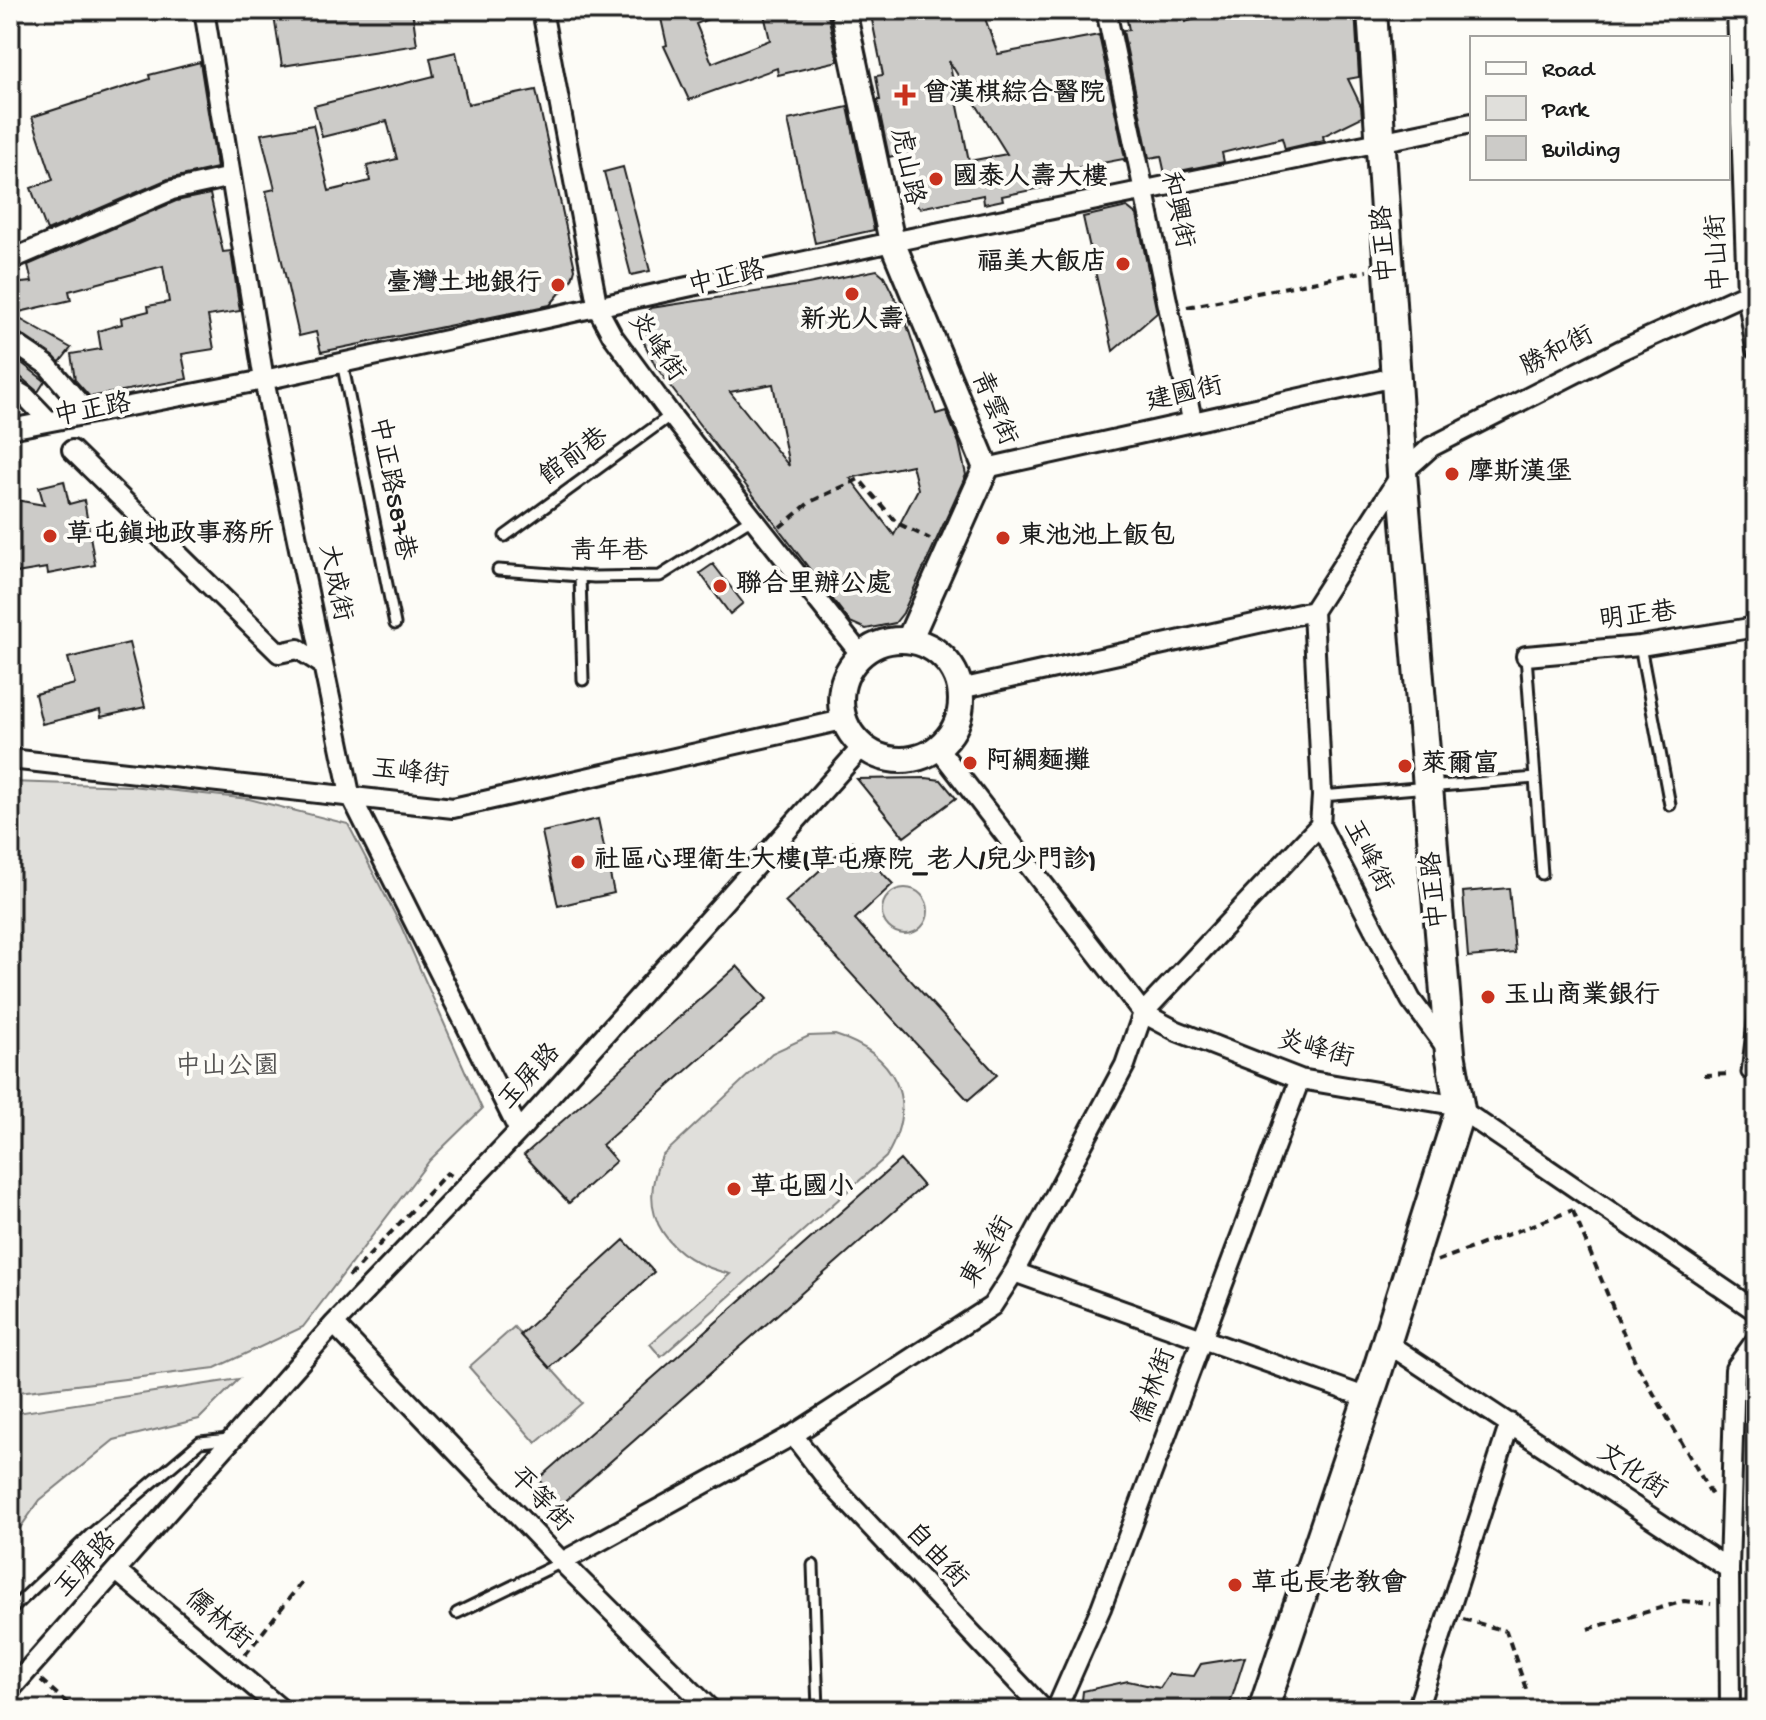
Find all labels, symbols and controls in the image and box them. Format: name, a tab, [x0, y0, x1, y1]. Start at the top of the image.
legend	[1470, 36, 1730, 180]
text: Road	[1542, 57, 1596, 86]
place label: 曾漢棋綜合醫院	[923, 78, 1105, 111]
marker: 曾漢棋綜合醫院	[894, 84, 916, 106]
text: Park	[1541, 97, 1590, 126]
street label: 虎山路	[882, 125, 930, 208]
text: Building	[1541, 137, 1620, 166]
place label: 國泰人壽大樓	[952, 162, 1108, 195]
street label: 和興街	[1152, 168, 1200, 251]
marker: 國泰人壽大樓	[927, 170, 945, 188]
street label: 中正路	[1367, 204, 1405, 284]
street label: 中山街	[1700, 213, 1738, 293]
place label: 福美大飯店	[977, 247, 1107, 280]
street label: 中正路	[685, 254, 768, 304]
marker: 福美大飯店	[1114, 255, 1132, 273]
place label: 臺灣土地銀行	[386, 268, 542, 301]
marker: 臺灣土地銀行	[549, 276, 567, 294]
marker: 新光人壽	[843, 285, 861, 303]
place label: 新光人壽	[800, 305, 904, 338]
street label: 炎峰街	[620, 306, 692, 389]
street label: 勝和街	[1515, 320, 1600, 385]
street label: 青雲街	[962, 366, 1023, 451]
street label: 建國街	[1143, 371, 1226, 420]
street label: 中正路	[51, 387, 134, 435]
street label: 中正路587巷	[361, 414, 421, 563]
street label: 館前巷	[533, 421, 616, 493]
place label: 摩斯漢堡	[1468, 457, 1572, 490]
marker: 摩斯漢堡	[1443, 465, 1461, 483]
place label: 草屯鎮地政事務所	[66, 519, 274, 552]
place label: 東池池上飯包	[1019, 521, 1175, 554]
marker: 草屯鎮地政事務所	[41, 527, 59, 545]
marker: 東池池上飯包	[994, 529, 1012, 547]
street label: 青年巷	[570, 536, 648, 569]
street label: 大成街	[310, 541, 358, 624]
place label: 聯合里辦公處	[736, 569, 892, 602]
marker: 聯合里辦公處	[711, 577, 729, 595]
street label: 明正巷	[1597, 596, 1679, 638]
place label: 阿綢麵攤	[986, 746, 1090, 779]
place label: 萊爾富	[1421, 749, 1499, 782]
street label: 玉峰街	[369, 753, 451, 795]
marker: 阿綢麵攤	[961, 754, 979, 772]
marker: 萊爾富	[1396, 757, 1414, 775]
street label: 玉峰街	[1334, 814, 1399, 899]
place label: 社區心理衛生大樓(草屯療院_老人/兒少門診)	[594, 845, 1096, 878]
street label: 中正路	[1416, 850, 1456, 930]
marker: 社區心理衛生大樓(草屯療院_老人/兒少門診)	[569, 853, 587, 871]
place label: 玉山商業銀行	[1504, 980, 1660, 1013]
marker: 玉山商業銀行	[1479, 988, 1497, 1006]
street label: 炎峰街	[1273, 1024, 1357, 1076]
street label: 玉屏路	[492, 1037, 569, 1117]
park label: 中山公園	[175, 1051, 279, 1084]
place label: 草屯國小	[750, 1172, 854, 1205]
marker: 草屯國小	[725, 1180, 743, 1198]
street label: 東美街	[954, 1211, 1022, 1294]
street label: 儒林街	[1126, 1344, 1184, 1429]
street label: 文化街	[1590, 1438, 1673, 1508]
street label: 平等街	[501, 1461, 579, 1540]
street label: 自由街	[897, 1517, 974, 1596]
street label: 玉屏路	[48, 1525, 125, 1605]
place label: 草屯長老教會	[1251, 1568, 1407, 1601]
marker: 草屯長老教會	[1226, 1576, 1244, 1594]
street label: 儒林街	[177, 1583, 258, 1658]

